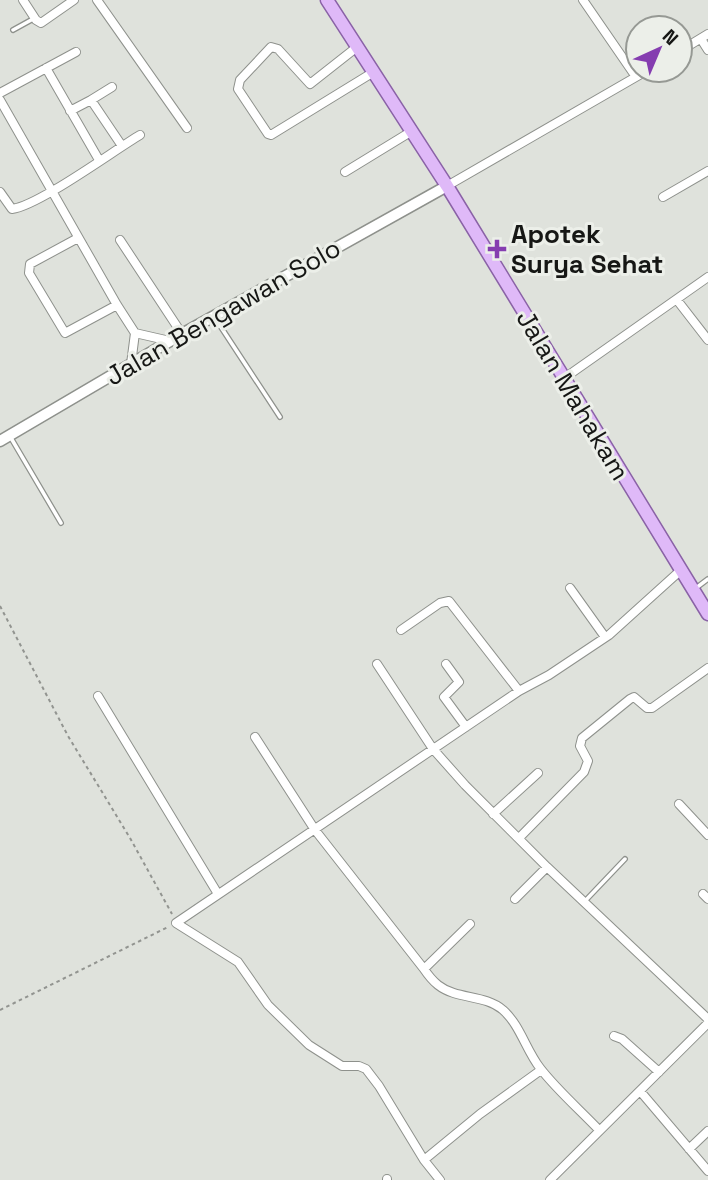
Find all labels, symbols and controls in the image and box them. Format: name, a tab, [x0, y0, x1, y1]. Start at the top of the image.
north arrow	[624, 14, 694, 84]
text: N	[657, 24, 684, 51]
place label: Apotek Surya Sehat	[511, 217, 663, 281]
street label: Jalan Bengawan Solo	[99, 231, 347, 393]
marker: Apotek Surya Sehat	[489, 241, 505, 257]
street label: Jalan Mahakam	[509, 304, 637, 486]

